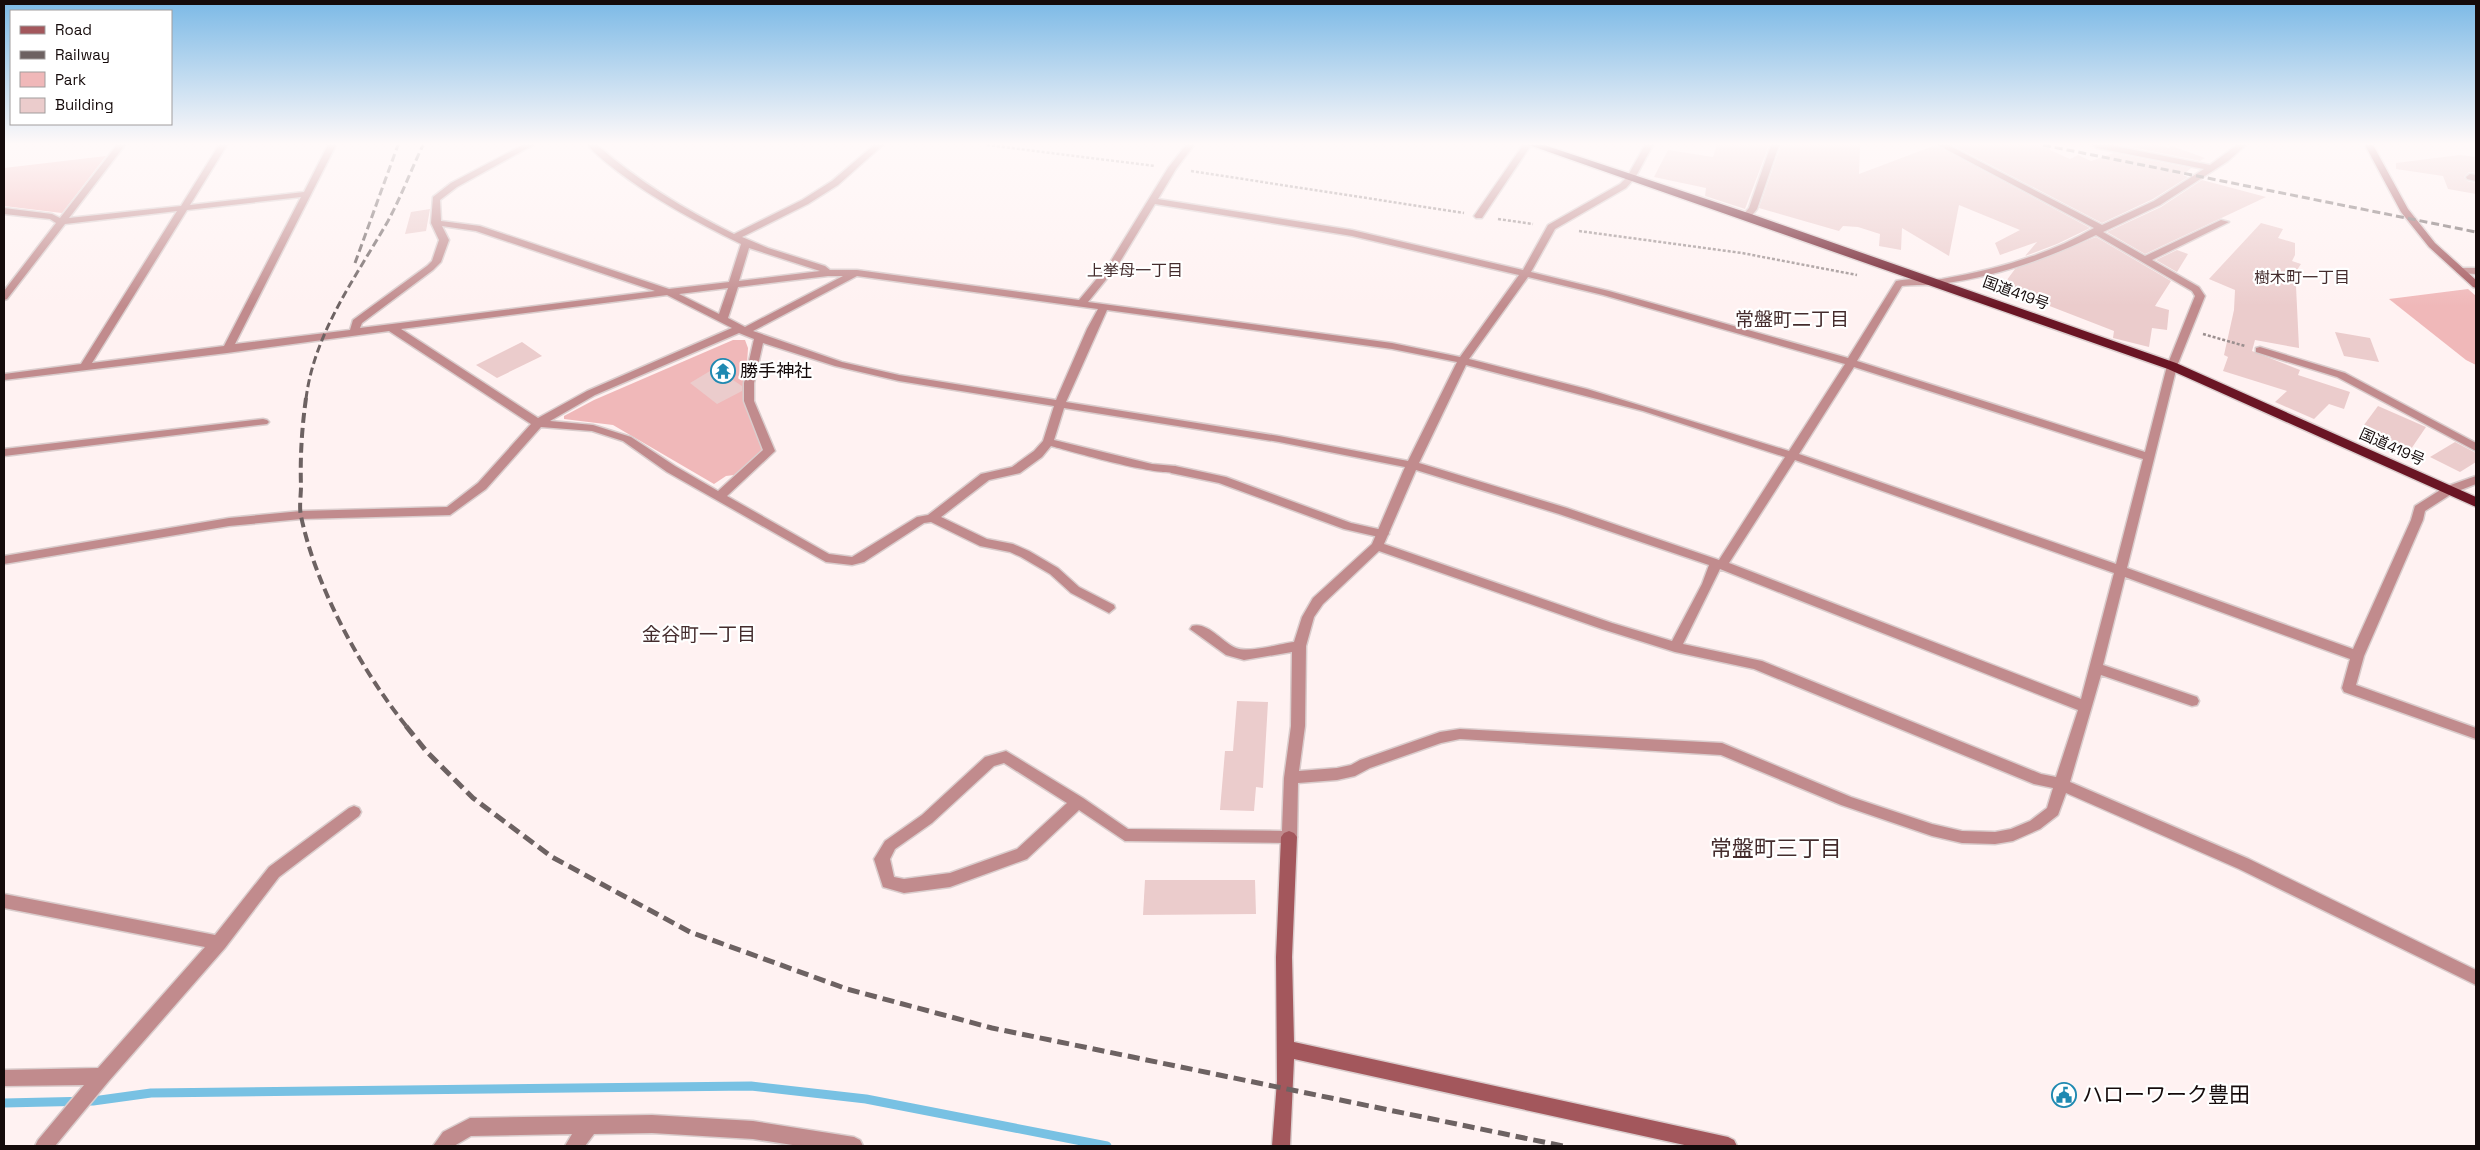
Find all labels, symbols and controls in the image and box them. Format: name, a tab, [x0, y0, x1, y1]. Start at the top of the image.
legend	[10, 10, 172, 125]
text: Road	[55, 20, 92, 39]
text: Railway	[55, 45, 110, 64]
text: Park	[55, 70, 86, 89]
text: Building	[55, 95, 114, 114]
district label: 上挙母一丁目	[1087, 260, 1183, 281]
district label: 樹木町一丁目	[2254, 267, 2350, 288]
street label: 国道419号	[1980, 272, 2052, 313]
district label: 常盤町二丁目	[1735, 307, 1849, 332]
temple icon: 勝手神社	[710, 358, 736, 384]
place label: 勝手神社	[740, 359, 812, 382]
street label: 国道419号	[2357, 424, 2428, 469]
district label: 金谷町一丁目	[642, 622, 756, 647]
district label: 常盤町三丁目	[1710, 834, 1842, 862]
place label: ハローワーク豊田	[2082, 1081, 2250, 1108]
public building icon: ハローワーク豊田	[2051, 1082, 2077, 1108]

